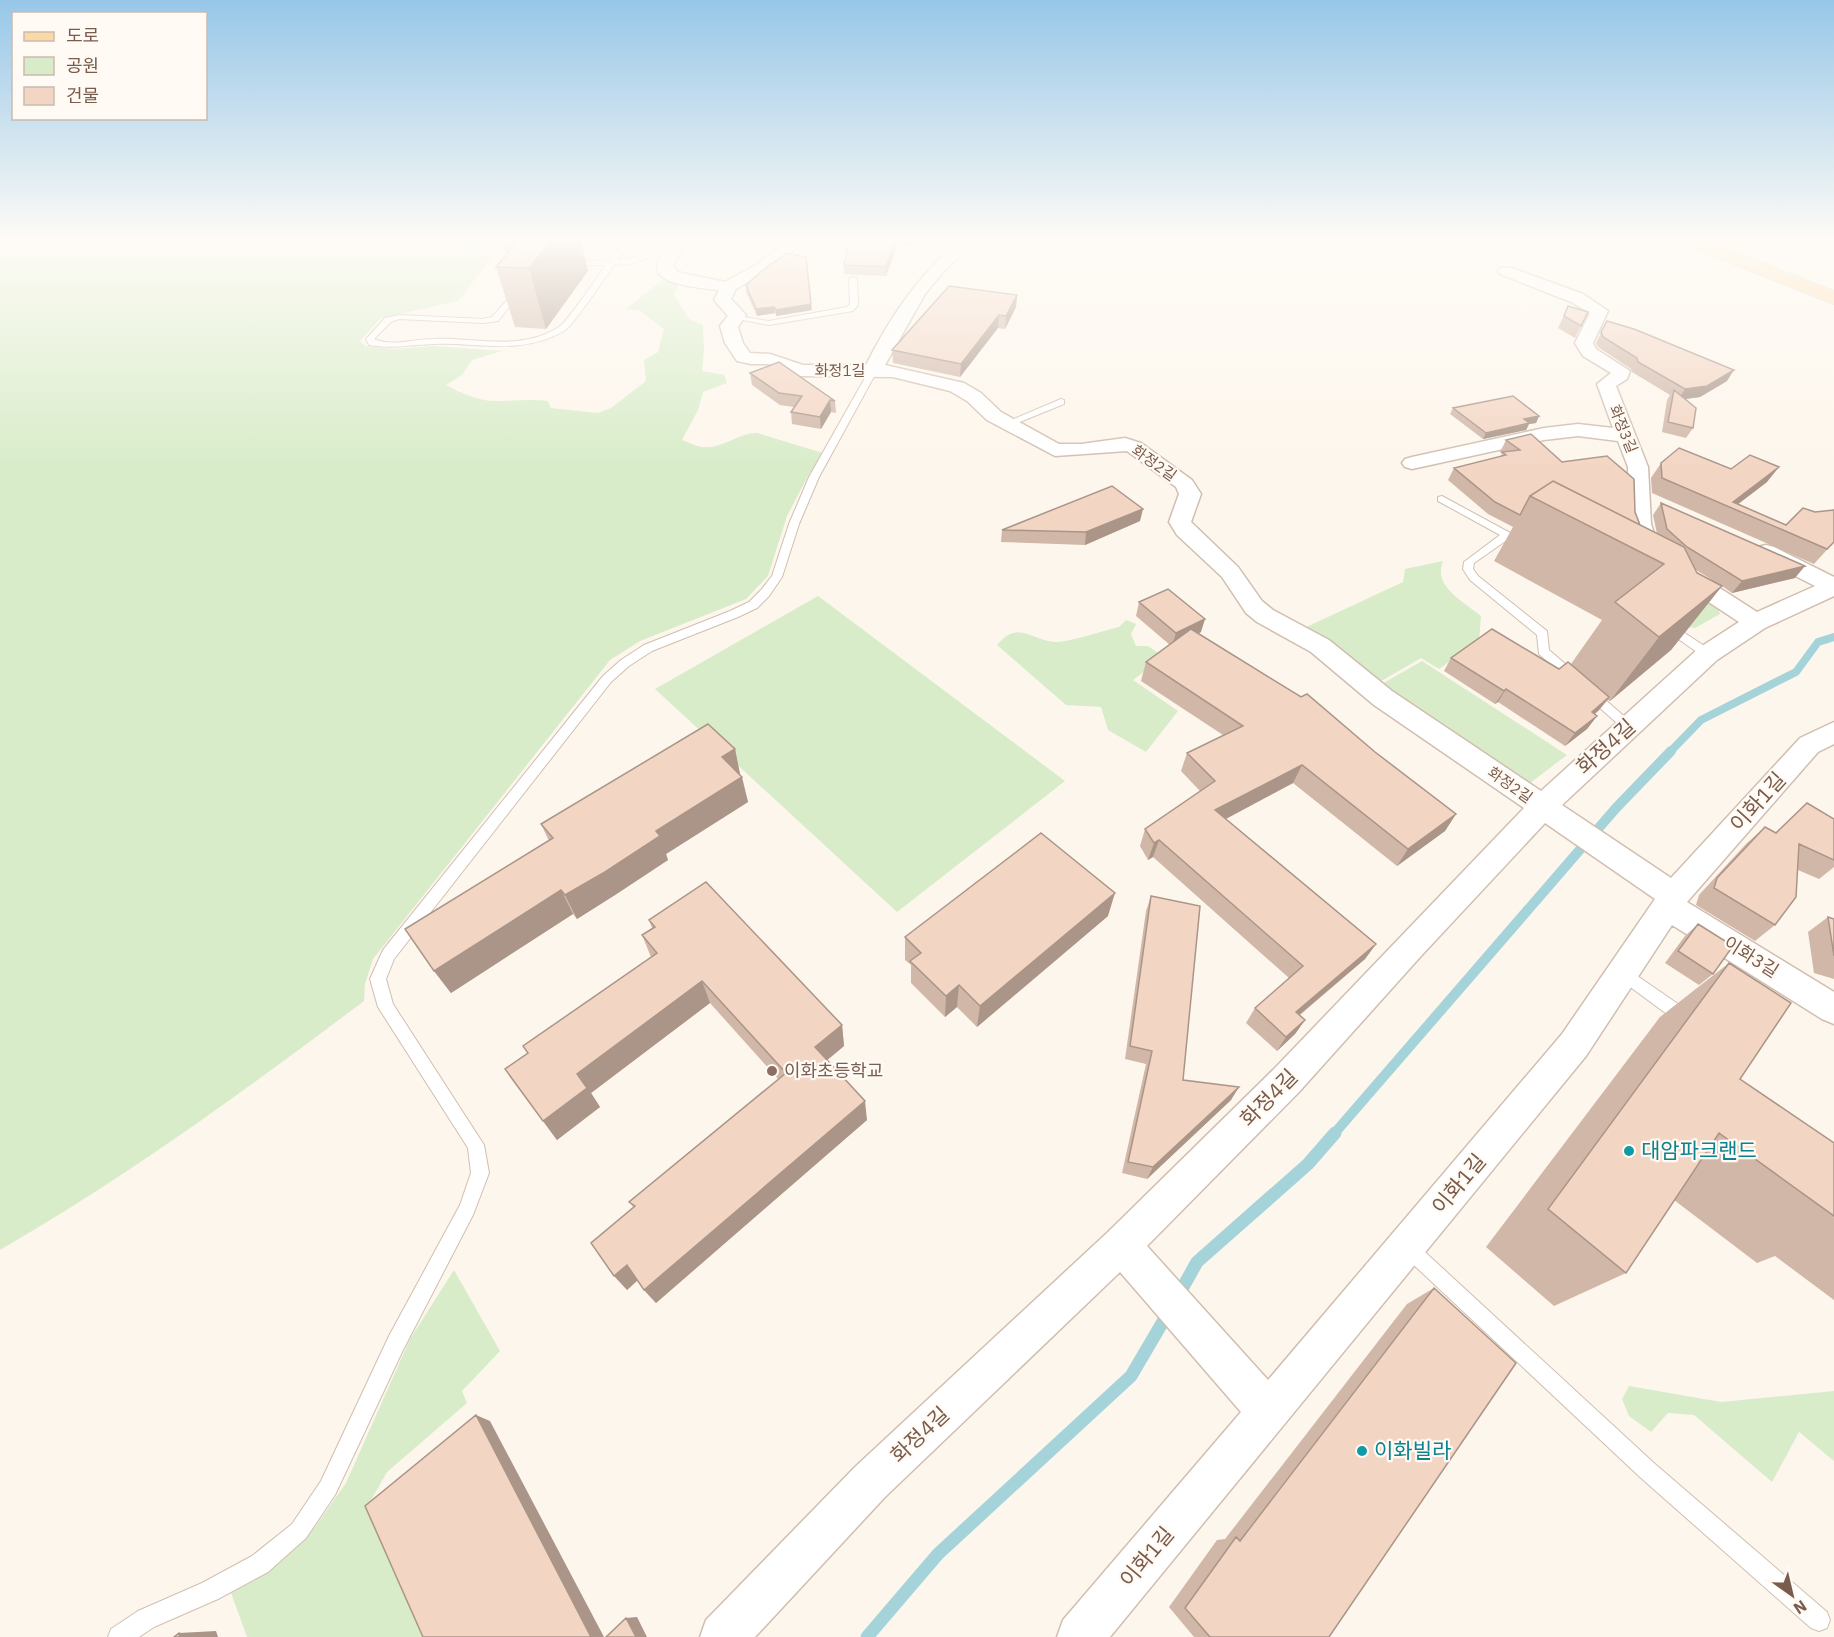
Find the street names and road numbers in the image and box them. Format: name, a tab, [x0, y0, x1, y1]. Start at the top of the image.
street label: 화정1길	[815, 361, 865, 380]
street label: 화정3길	[1605, 402, 1642, 456]
street label: 화정2길	[1128, 440, 1180, 485]
street label: 화정4길	[1570, 712, 1641, 780]
street label: 화정2길	[1484, 762, 1536, 807]
street label: 이화1길	[1723, 766, 1791, 837]
street label: 이화3길	[1720, 931, 1783, 982]
street label: 화정4길	[1233, 1062, 1303, 1132]
street label: 이화1길	[1425, 1147, 1492, 1219]
street label: 화정4길	[884, 1400, 955, 1469]
street label: 이화1길	[1113, 1520, 1180, 1592]

